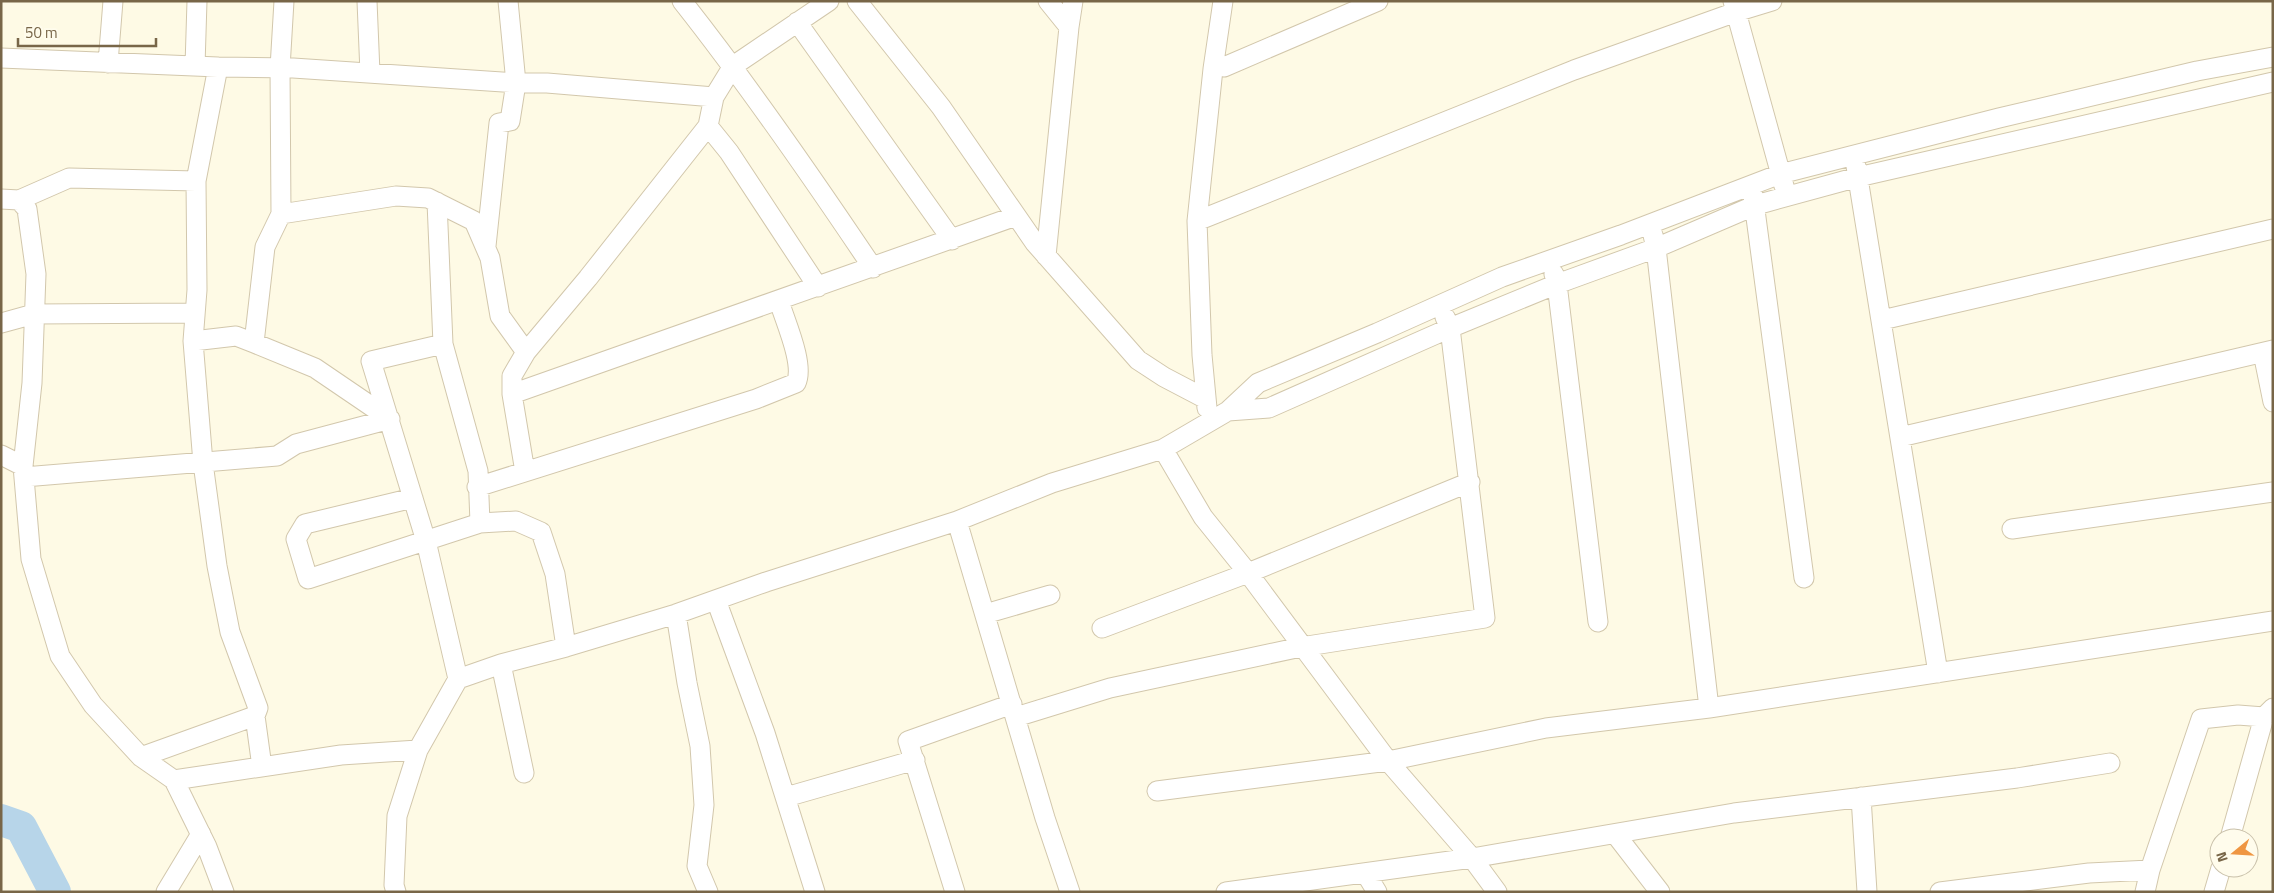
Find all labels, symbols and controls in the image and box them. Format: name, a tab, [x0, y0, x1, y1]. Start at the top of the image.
scale bar	[18, 15, 155, 47]
text: 50 m	[25, 21, 58, 44]
north arrow	[2209, 828, 2259, 878]
text: N	[2210, 849, 2233, 865]

